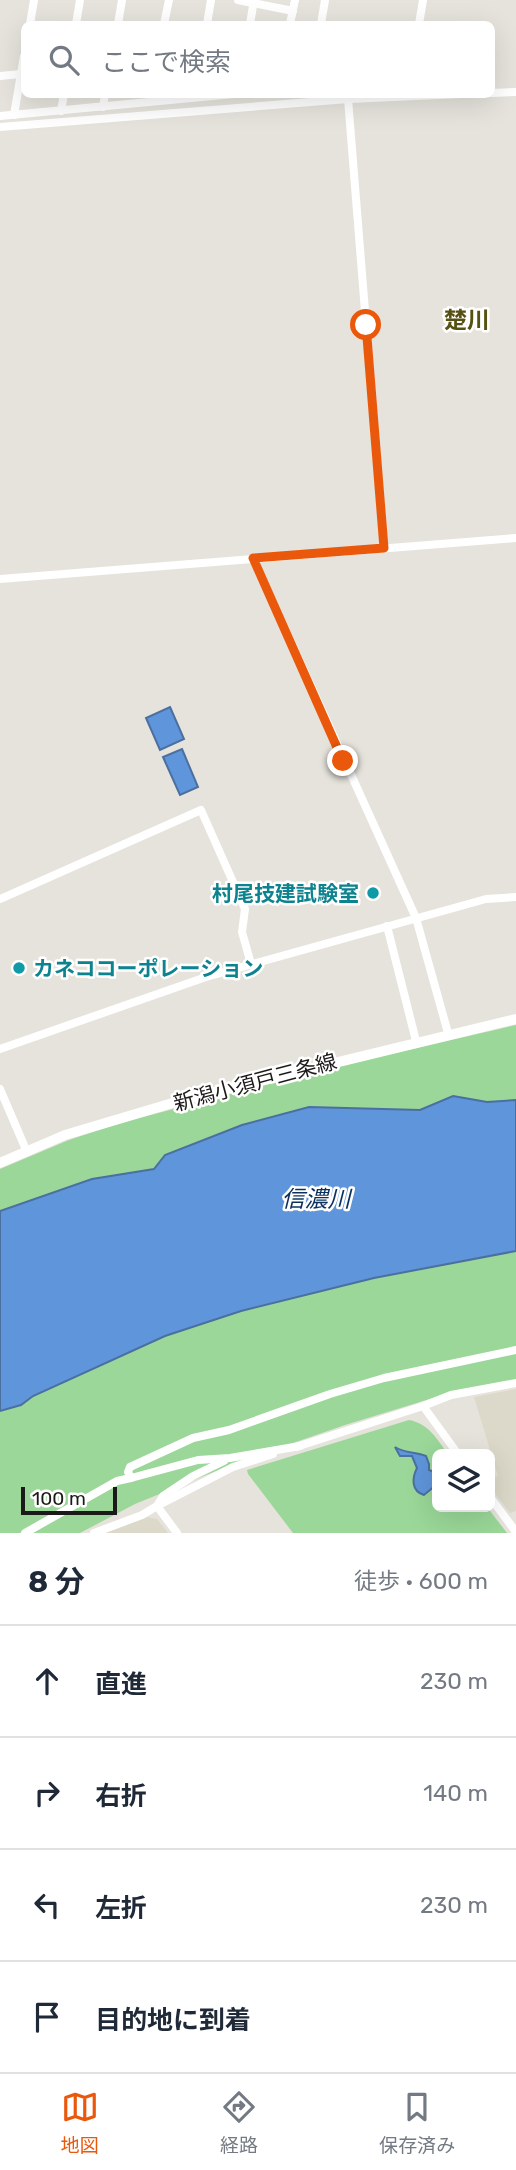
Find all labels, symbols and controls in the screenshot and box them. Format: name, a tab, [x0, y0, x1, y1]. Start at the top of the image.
search box	[21, 21, 495, 98]
icon: search	[45, 41, 83, 79]
text: ここで検索	[101, 47, 231, 78]
district label: 楚川	[444, 306, 490, 334]
route start	[350, 309, 381, 340]
route end	[327, 745, 358, 776]
place label: 村尾技建試験室	[212, 881, 359, 906]
marker: 村尾技建試験室	[365, 885, 381, 901]
place label: カネココーポレーション	[33, 956, 263, 981]
marker: カネココーポレーション	[11, 960, 27, 976]
street label: 新潟小須戸三条線	[171, 1048, 339, 1116]
water label: 信濃川	[282, 1185, 354, 1213]
map controls	[432, 1449, 495, 1512]
button: layers	[432, 1449, 495, 1512]
scale bar	[21, 1484, 117, 1516]
text: 100 m	[32, 1487, 86, 1510]
text: 8 分	[28, 1564, 85, 1600]
text: 徒歩 · 600 m	[354, 1567, 488, 1595]
icon: ahead	[28, 1662, 66, 1700]
text: 230 m	[420, 1667, 488, 1695]
text: 直進	[95, 1669, 147, 1700]
icon: right	[28, 1774, 66, 1812]
text: 140 m	[423, 1779, 488, 1807]
text: 右折	[95, 1781, 147, 1812]
icon: left	[28, 1886, 66, 1924]
text: 230 m	[420, 1891, 488, 1919]
text: 左折	[95, 1893, 147, 1924]
icon: arrive	[28, 1998, 66, 2036]
text: 目的地に到着	[95, 2005, 251, 2036]
tab: 地図	[61, 2088, 99, 2157]
tab: 経路	[220, 2088, 258, 2157]
tab: 保存済み	[379, 2088, 455, 2157]

